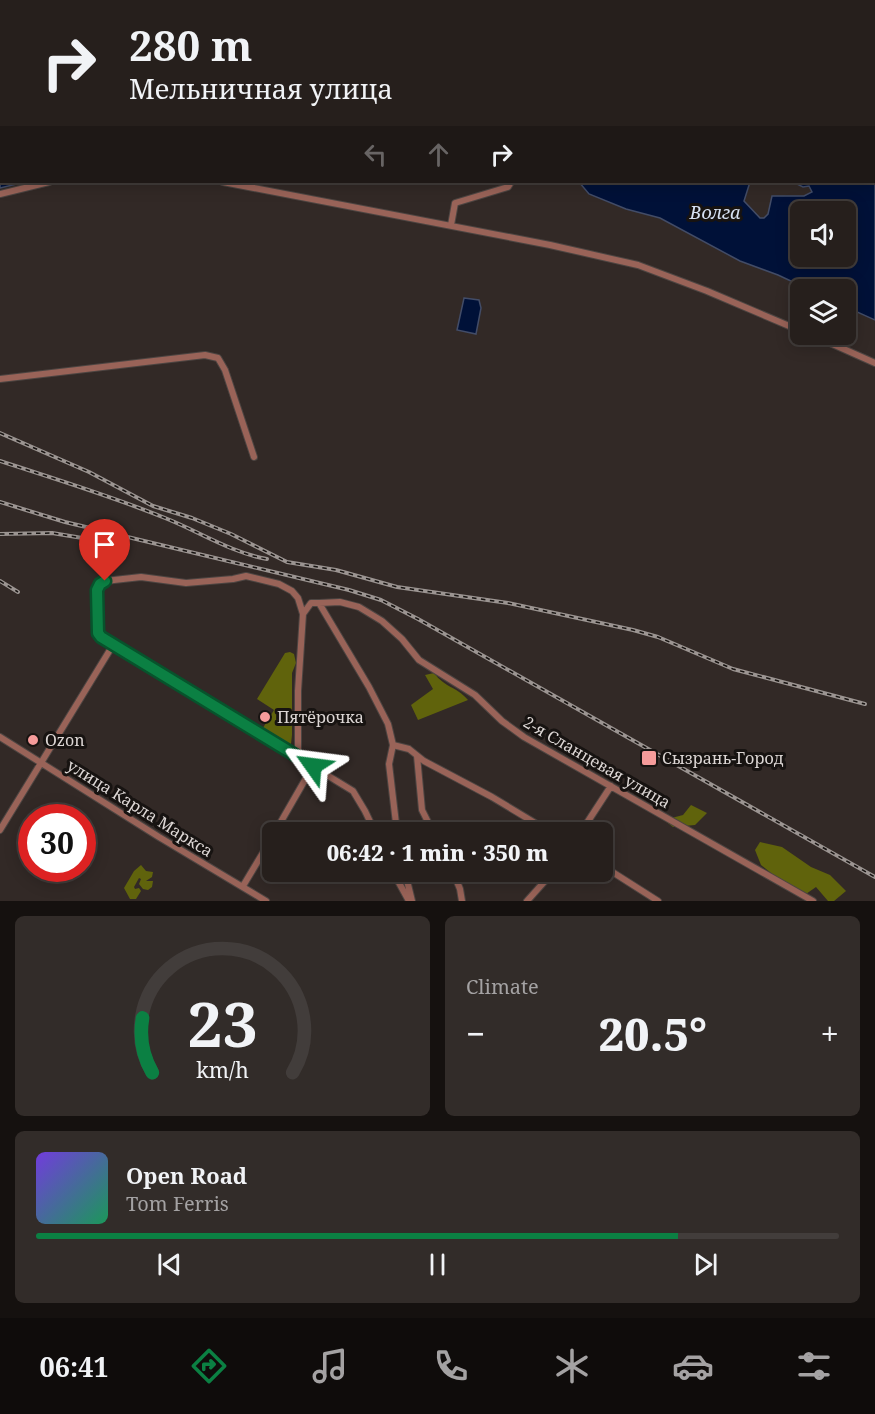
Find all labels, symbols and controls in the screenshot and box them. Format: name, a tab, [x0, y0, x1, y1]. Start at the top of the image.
text: 280 m	[129, 16, 253, 73]
icon: right	[30, 24, 108, 102]
text: Мельничная улица	[129, 70, 393, 107]
icon: left	[359, 138, 392, 171]
icon: ahead	[422, 138, 455, 171]
icon: right	[485, 138, 518, 171]
water label: Волга	[689, 200, 740, 224]
map controls	[790, 201, 856, 345]
button: sound	[790, 201, 856, 267]
button: layers	[790, 279, 856, 345]
pin	[79, 519, 130, 581]
icon: arrive	[88, 528, 121, 561]
place label: Пятёрочка	[277, 706, 364, 728]
marker: Пятёрочка	[258, 710, 272, 724]
street label: 2-я Сланцевая улица	[519, 711, 675, 813]
place label: Ozon	[45, 729, 85, 751]
marker: Ozon	[26, 733, 40, 747]
position arrow	[281, 734, 345, 798]
place label: Сызрань-Город	[662, 747, 784, 769]
marker: Сызрань-Город	[640, 749, 658, 767]
street label: улица Карла Маркса	[63, 754, 217, 862]
speed limit sign: 30	[18, 804, 96, 882]
text: 06:42 · 1 min · 350 m	[327, 837, 548, 867]
text: Climate	[466, 973, 539, 1000]
text: 23	[187, 980, 258, 1065]
text: 20.5°	[599, 1003, 707, 1064]
text: −	[466, 1011, 485, 1056]
text: +	[821, 1011, 839, 1056]
text: km/h	[196, 1055, 249, 1084]
text: Open Road	[126, 1160, 247, 1190]
text: Tom Ferris	[126, 1190, 229, 1217]
icon: previous	[153, 1248, 186, 1281]
icon: pause	[421, 1248, 454, 1281]
icon: next	[689, 1248, 722, 1281]
icon: directions	[188, 1345, 230, 1387]
icon: music	[309, 1345, 351, 1387]
icon: phone	[430, 1345, 472, 1387]
icon: climate	[551, 1345, 593, 1387]
icon: car	[672, 1345, 714, 1387]
icon: filters	[793, 1345, 835, 1387]
text: 06:41	[40, 1348, 109, 1385]

